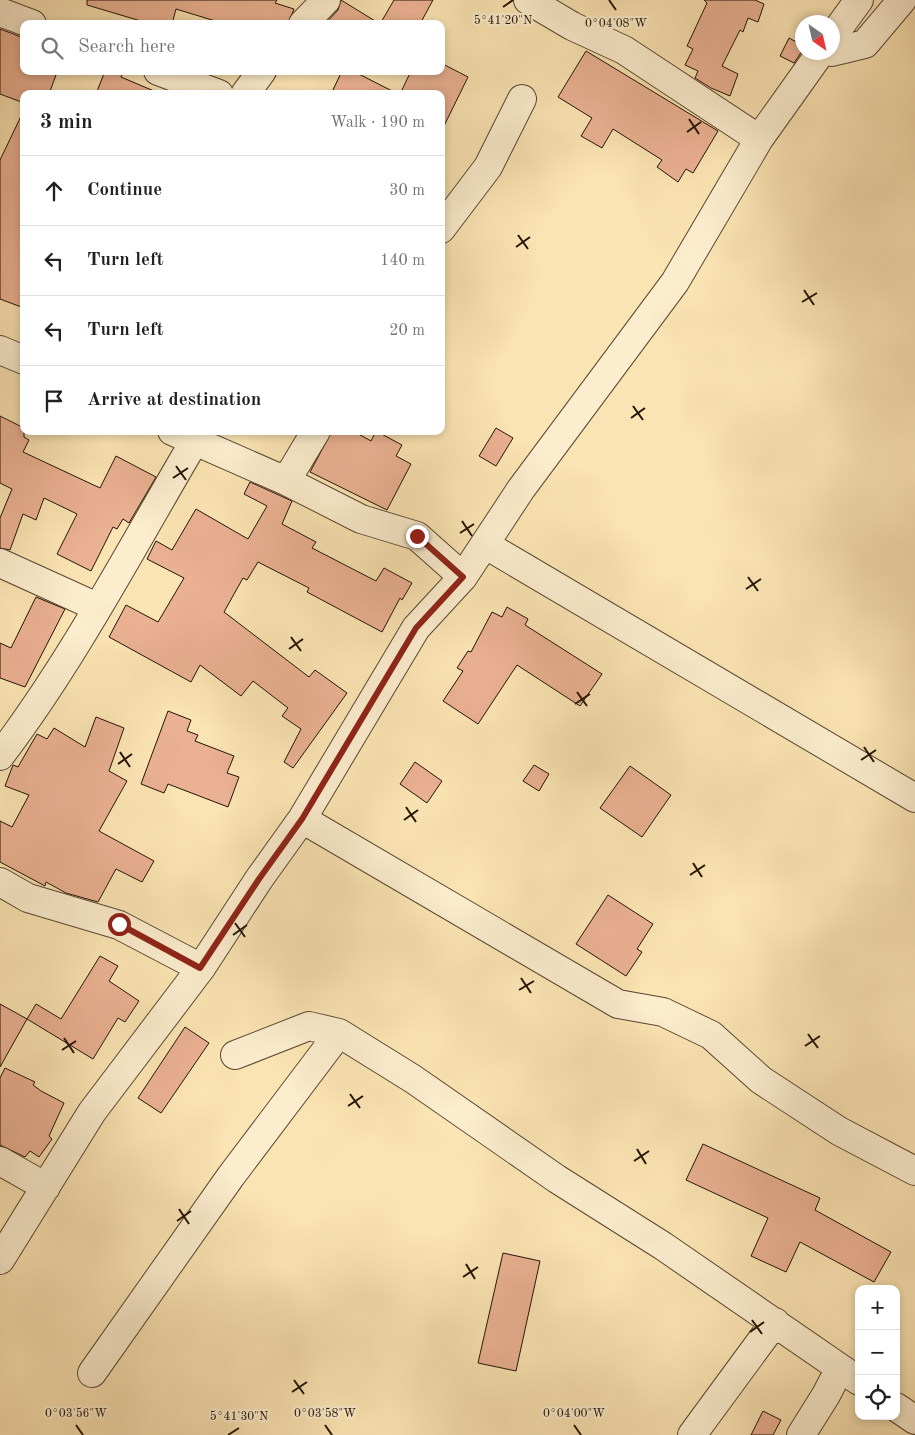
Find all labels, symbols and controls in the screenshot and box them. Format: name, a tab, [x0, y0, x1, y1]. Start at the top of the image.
text: 5°41'20"N	[474, 14, 532, 27]
north arrow	[795, 15, 840, 60]
text: 0°04'08"W	[585, 18, 647, 30]
search box	[20, 20, 445, 75]
icon: search	[38, 34, 66, 62]
text: Search here	[78, 38, 175, 57]
text: 3 min	[40, 112, 93, 133]
text: Walk · 190 m	[330, 115, 425, 131]
icon: ahead	[40, 177, 68, 205]
text: Continue	[87, 181, 162, 200]
text: 30 m	[389, 183, 425, 199]
icon: left	[40, 247, 68, 275]
text: Turn left	[87, 251, 164, 270]
text: 140 m	[380, 253, 425, 269]
icon: left	[40, 317, 68, 345]
text: Turn left	[87, 321, 164, 340]
text: 20 m	[389, 323, 425, 339]
icon: arrive	[40, 387, 68, 415]
text: Arrive at destination	[87, 391, 261, 410]
route end	[406, 525, 429, 548]
route start	[108, 913, 131, 936]
map controls	[855, 1285, 900, 1420]
button: +	[855, 1285, 900, 1330]
button: −	[855, 1330, 900, 1375]
button: locate	[855, 1375, 900, 1420]
text: 0°03'56"W	[45, 1407, 107, 1420]
text: 0°03'58"W	[294, 1407, 356, 1420]
text: 0°04'00"W	[543, 1408, 605, 1420]
text: 5°41'30"N	[210, 1410, 268, 1423]

